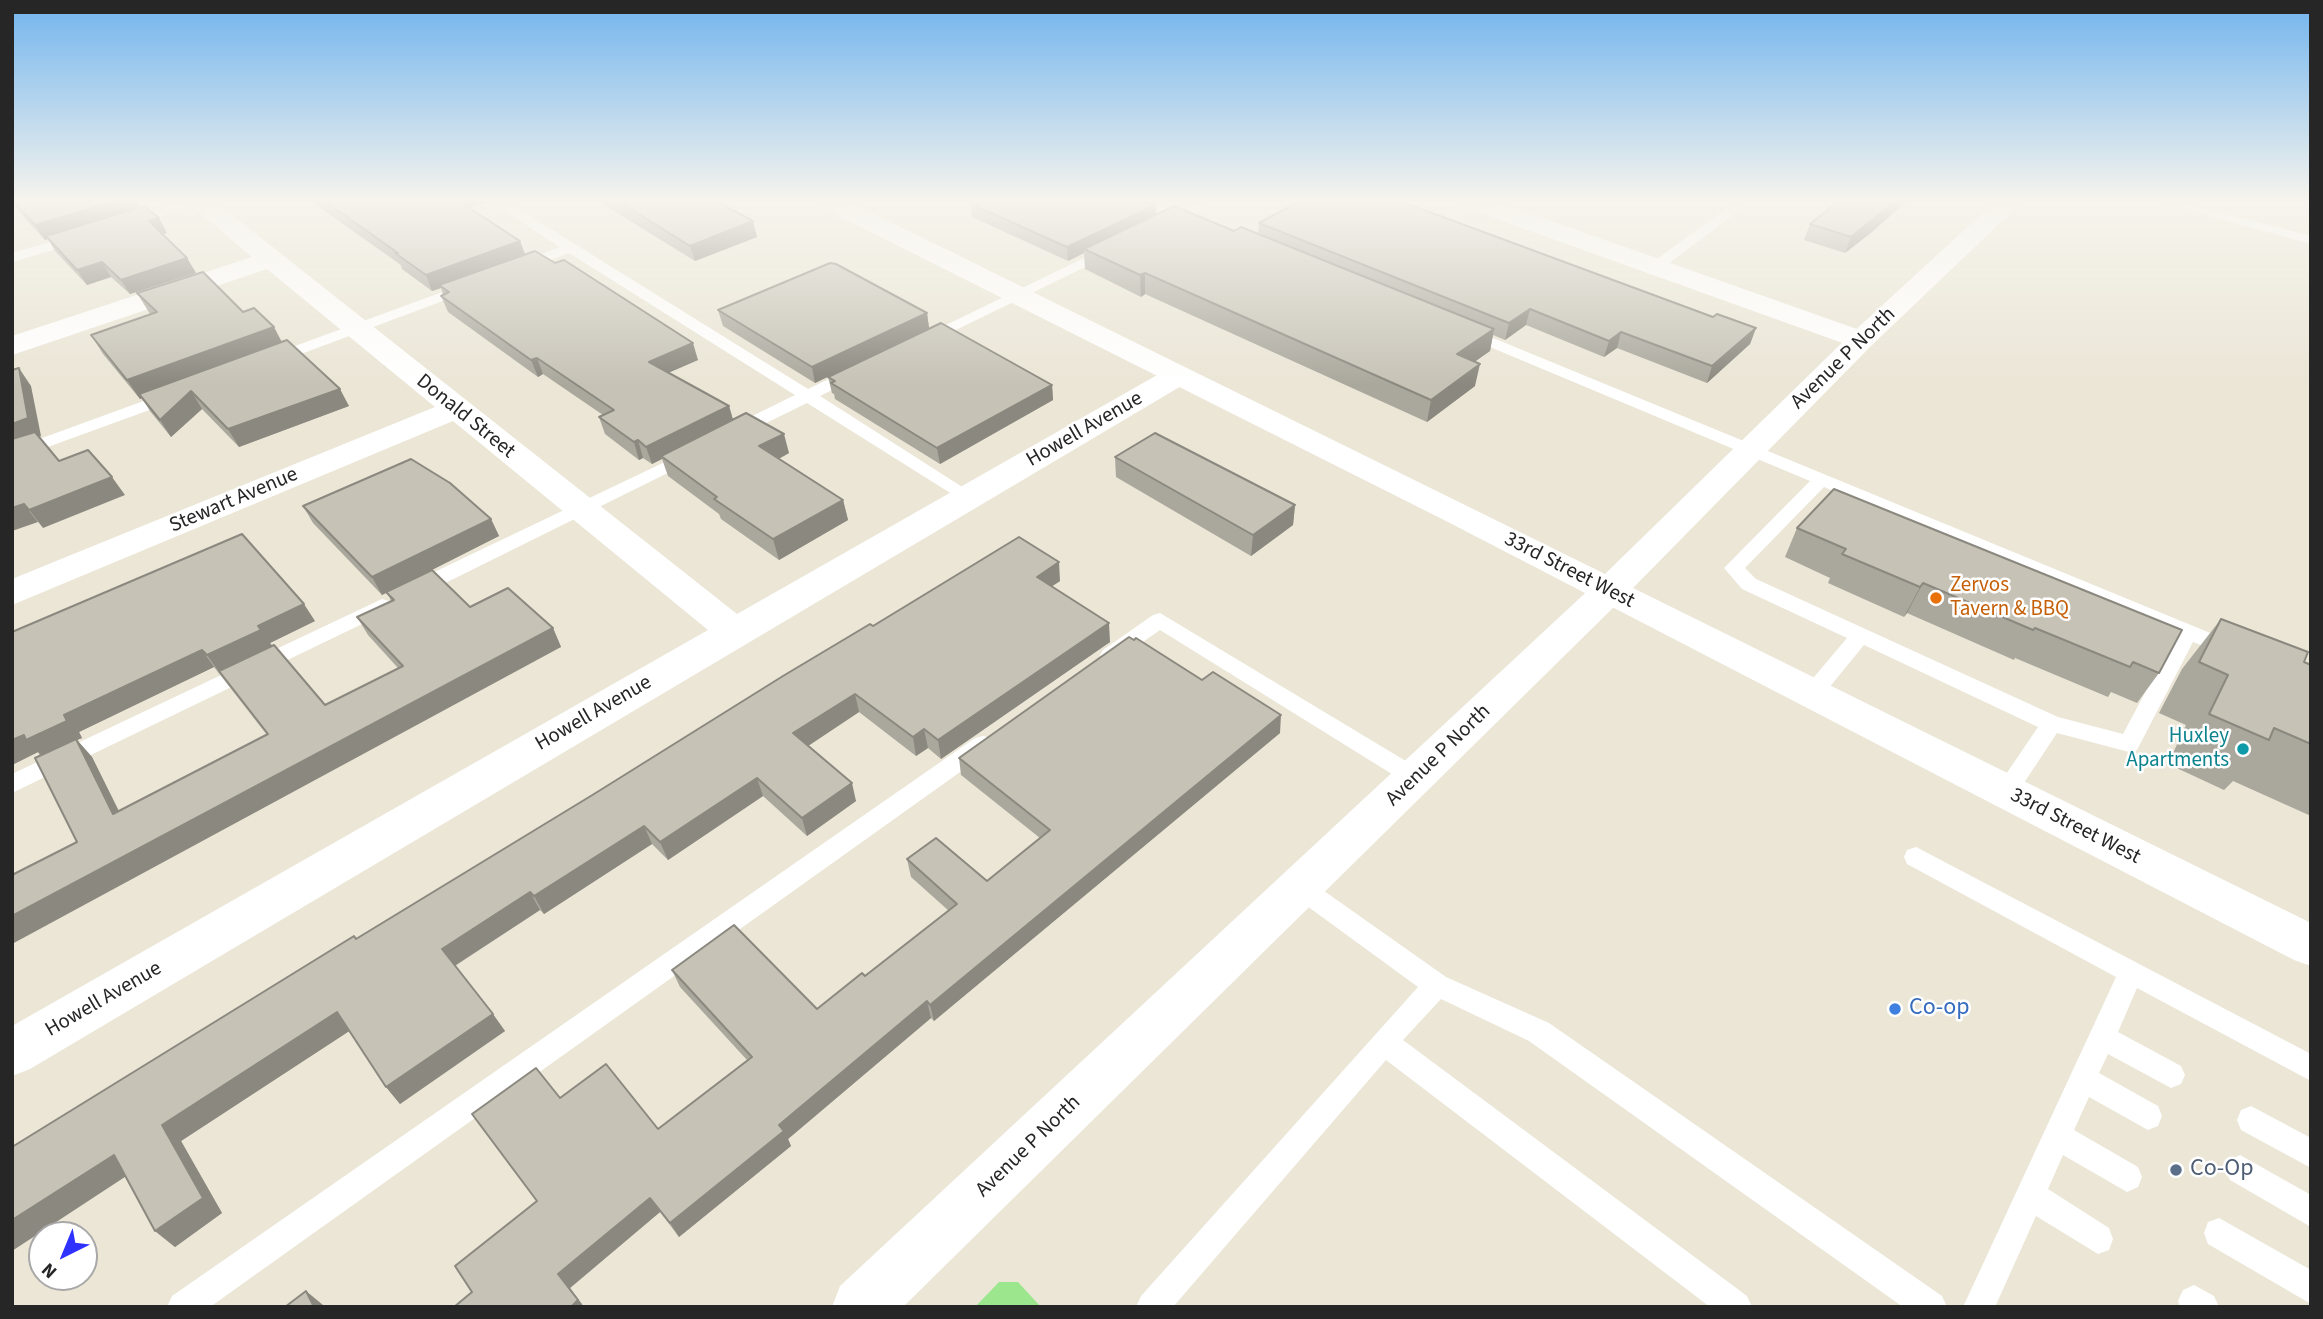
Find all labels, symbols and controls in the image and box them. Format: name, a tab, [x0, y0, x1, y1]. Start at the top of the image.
street label: Avenue P North	[1786, 303, 1902, 415]
street label: Donald Street	[410, 369, 520, 465]
street label: Howell Avenue	[1022, 387, 1148, 473]
street label: Stewart Avenue	[166, 463, 302, 539]
street label: 33rd Street West	[1500, 527, 1638, 615]
place label: Zervos Tavern & BBQ	[1950, 573, 2069, 623]
marker: Zervos Tavern & BBQ	[1928, 590, 1944, 606]
street label: Howell Avenue	[531, 671, 657, 757]
street label: Avenue P North	[1381, 700, 1497, 812]
place label: Huxley Apartments	[2126, 724, 2229, 774]
marker: Huxley Apartments	[2235, 741, 2251, 757]
street label: 33rd Street West	[2006, 783, 2144, 871]
street label: Howell Avenue	[41, 957, 167, 1043]
place label: Co-op	[1909, 995, 1970, 1023]
marker: Co-op	[1887, 1001, 1903, 1017]
street label: Avenue P North	[971, 1091, 1087, 1203]
place label: Co-Op	[2190, 1156, 2254, 1184]
marker: Co-Op	[2168, 1162, 2184, 1178]
north arrow	[28, 1221, 98, 1291]
text: N	[36, 1256, 64, 1284]

